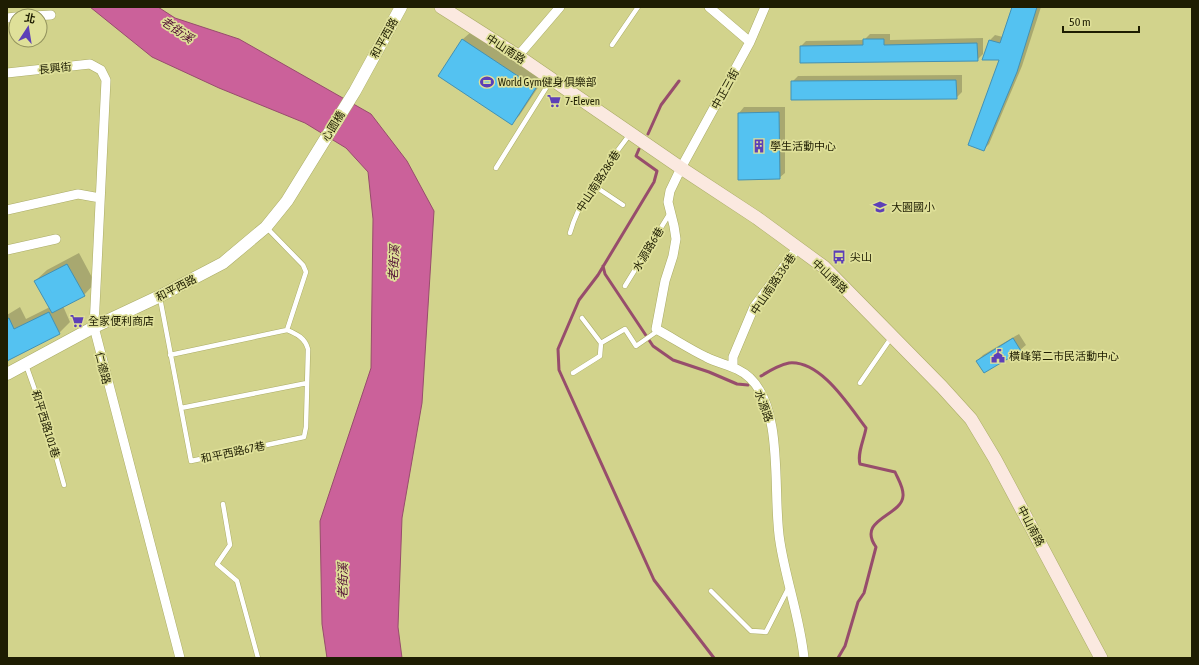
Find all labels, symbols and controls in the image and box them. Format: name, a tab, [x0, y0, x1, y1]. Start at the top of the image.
north arrow	[8, 8, 48, 48]
scale bar	[1063, 8, 1139, 34]
text: 北	[23, 11, 37, 25]
water label: 老街溪	[158, 14, 197, 47]
text: 50 m	[1069, 15, 1091, 29]
street label: 和平西路	[368, 16, 400, 60]
street label: 中山南路	[484, 32, 528, 66]
street label: 長興街	[38, 60, 72, 76]
street label: 中正三街	[709, 67, 741, 111]
sports icon: World Gym健身俱樂部	[479, 74, 495, 90]
place label: World Gym健身俱樂部	[498, 76, 597, 88]
supermarket icon: 7-Eleven	[546, 93, 562, 109]
place label: 7-Eleven	[565, 95, 600, 107]
street label: 心園橋	[319, 109, 347, 143]
building icon: 學生活動中心	[751, 138, 767, 154]
place label: 學生活動中心	[770, 140, 836, 152]
street label: 中山南路286巷	[574, 148, 622, 214]
school or university icon: 大園國小	[872, 199, 888, 215]
place label: 大園國小	[891, 201, 935, 213]
street label: 水源路6巷	[630, 225, 666, 273]
water label: 老街溪	[386, 243, 402, 281]
bus stop icon: 尖山	[831, 249, 847, 265]
street label: 中山南路336巷	[748, 251, 798, 317]
place label: 尖山	[850, 251, 872, 263]
street label: 中山南路	[810, 257, 850, 295]
street label: 和平西路	[154, 273, 198, 303]
supermarket icon: 全家便利商店	[69, 313, 85, 329]
place label: 全家便利商店	[88, 315, 154, 327]
public building icon: 橫峰第二市民活動中心	[990, 348, 1006, 364]
place label: 橫峰第二市民活動中心	[1009, 350, 1119, 362]
street label: 仁德路	[93, 351, 113, 385]
street label: 水源路	[753, 388, 775, 424]
street label: 和平西路101巷	[30, 389, 62, 459]
street label: 和平西路67巷	[200, 439, 266, 465]
street label: 中山南路	[1015, 504, 1047, 548]
water label: 老街溪	[336, 561, 350, 599]

